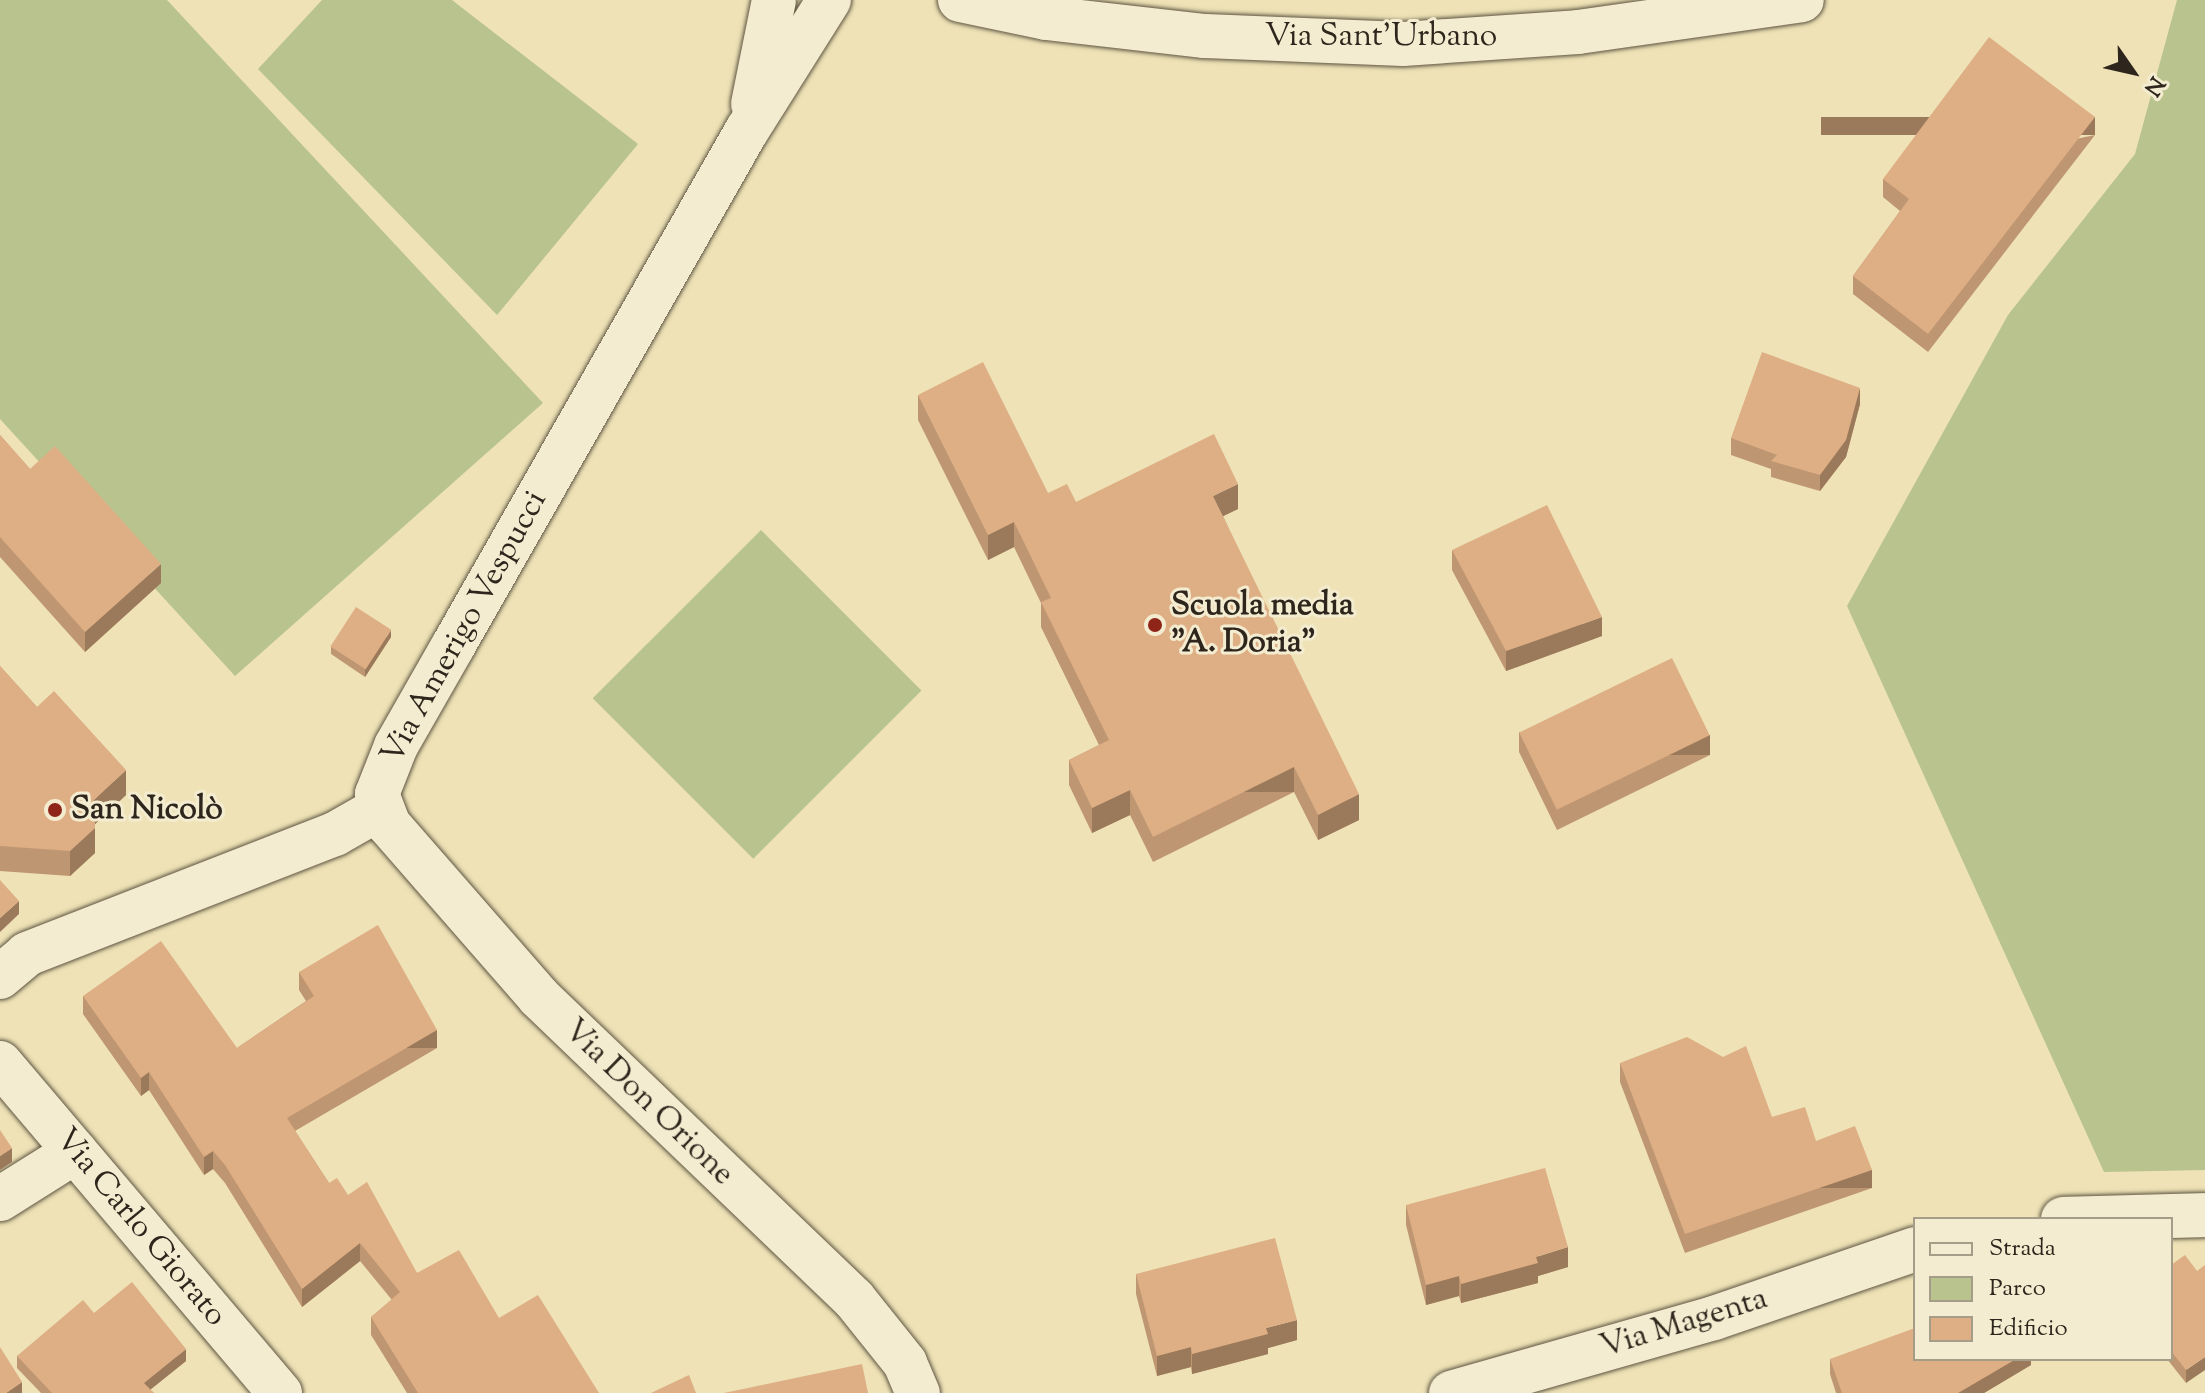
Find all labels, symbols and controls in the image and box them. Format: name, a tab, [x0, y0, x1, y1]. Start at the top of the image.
street label: Via Sant'Urbano	[1265, 18, 1497, 56]
north arrow	[2093, 32, 2173, 112]
text: N	[2135, 69, 2171, 102]
street label: Via Amerigo Vespucci	[374, 485, 556, 771]
place label: Scuola media "A. Doria"	[1171, 588, 1354, 663]
marker: Scuola media "A. Doria"	[1146, 616, 1164, 634]
place label: San Nicolò	[71, 791, 223, 829]
marker: San Nicolò	[46, 801, 64, 819]
street label: Via Don Orione	[555, 1012, 741, 1194]
street label: Via Carlo Giorato	[46, 1121, 234, 1335]
legend	[1913, 1217, 2173, 1361]
text: Strada	[1989, 1232, 2056, 1266]
text: Parco	[1989, 1272, 2046, 1306]
street label: Via Magenta	[1596, 1280, 1772, 1368]
text: Edificio	[1989, 1312, 2068, 1346]

